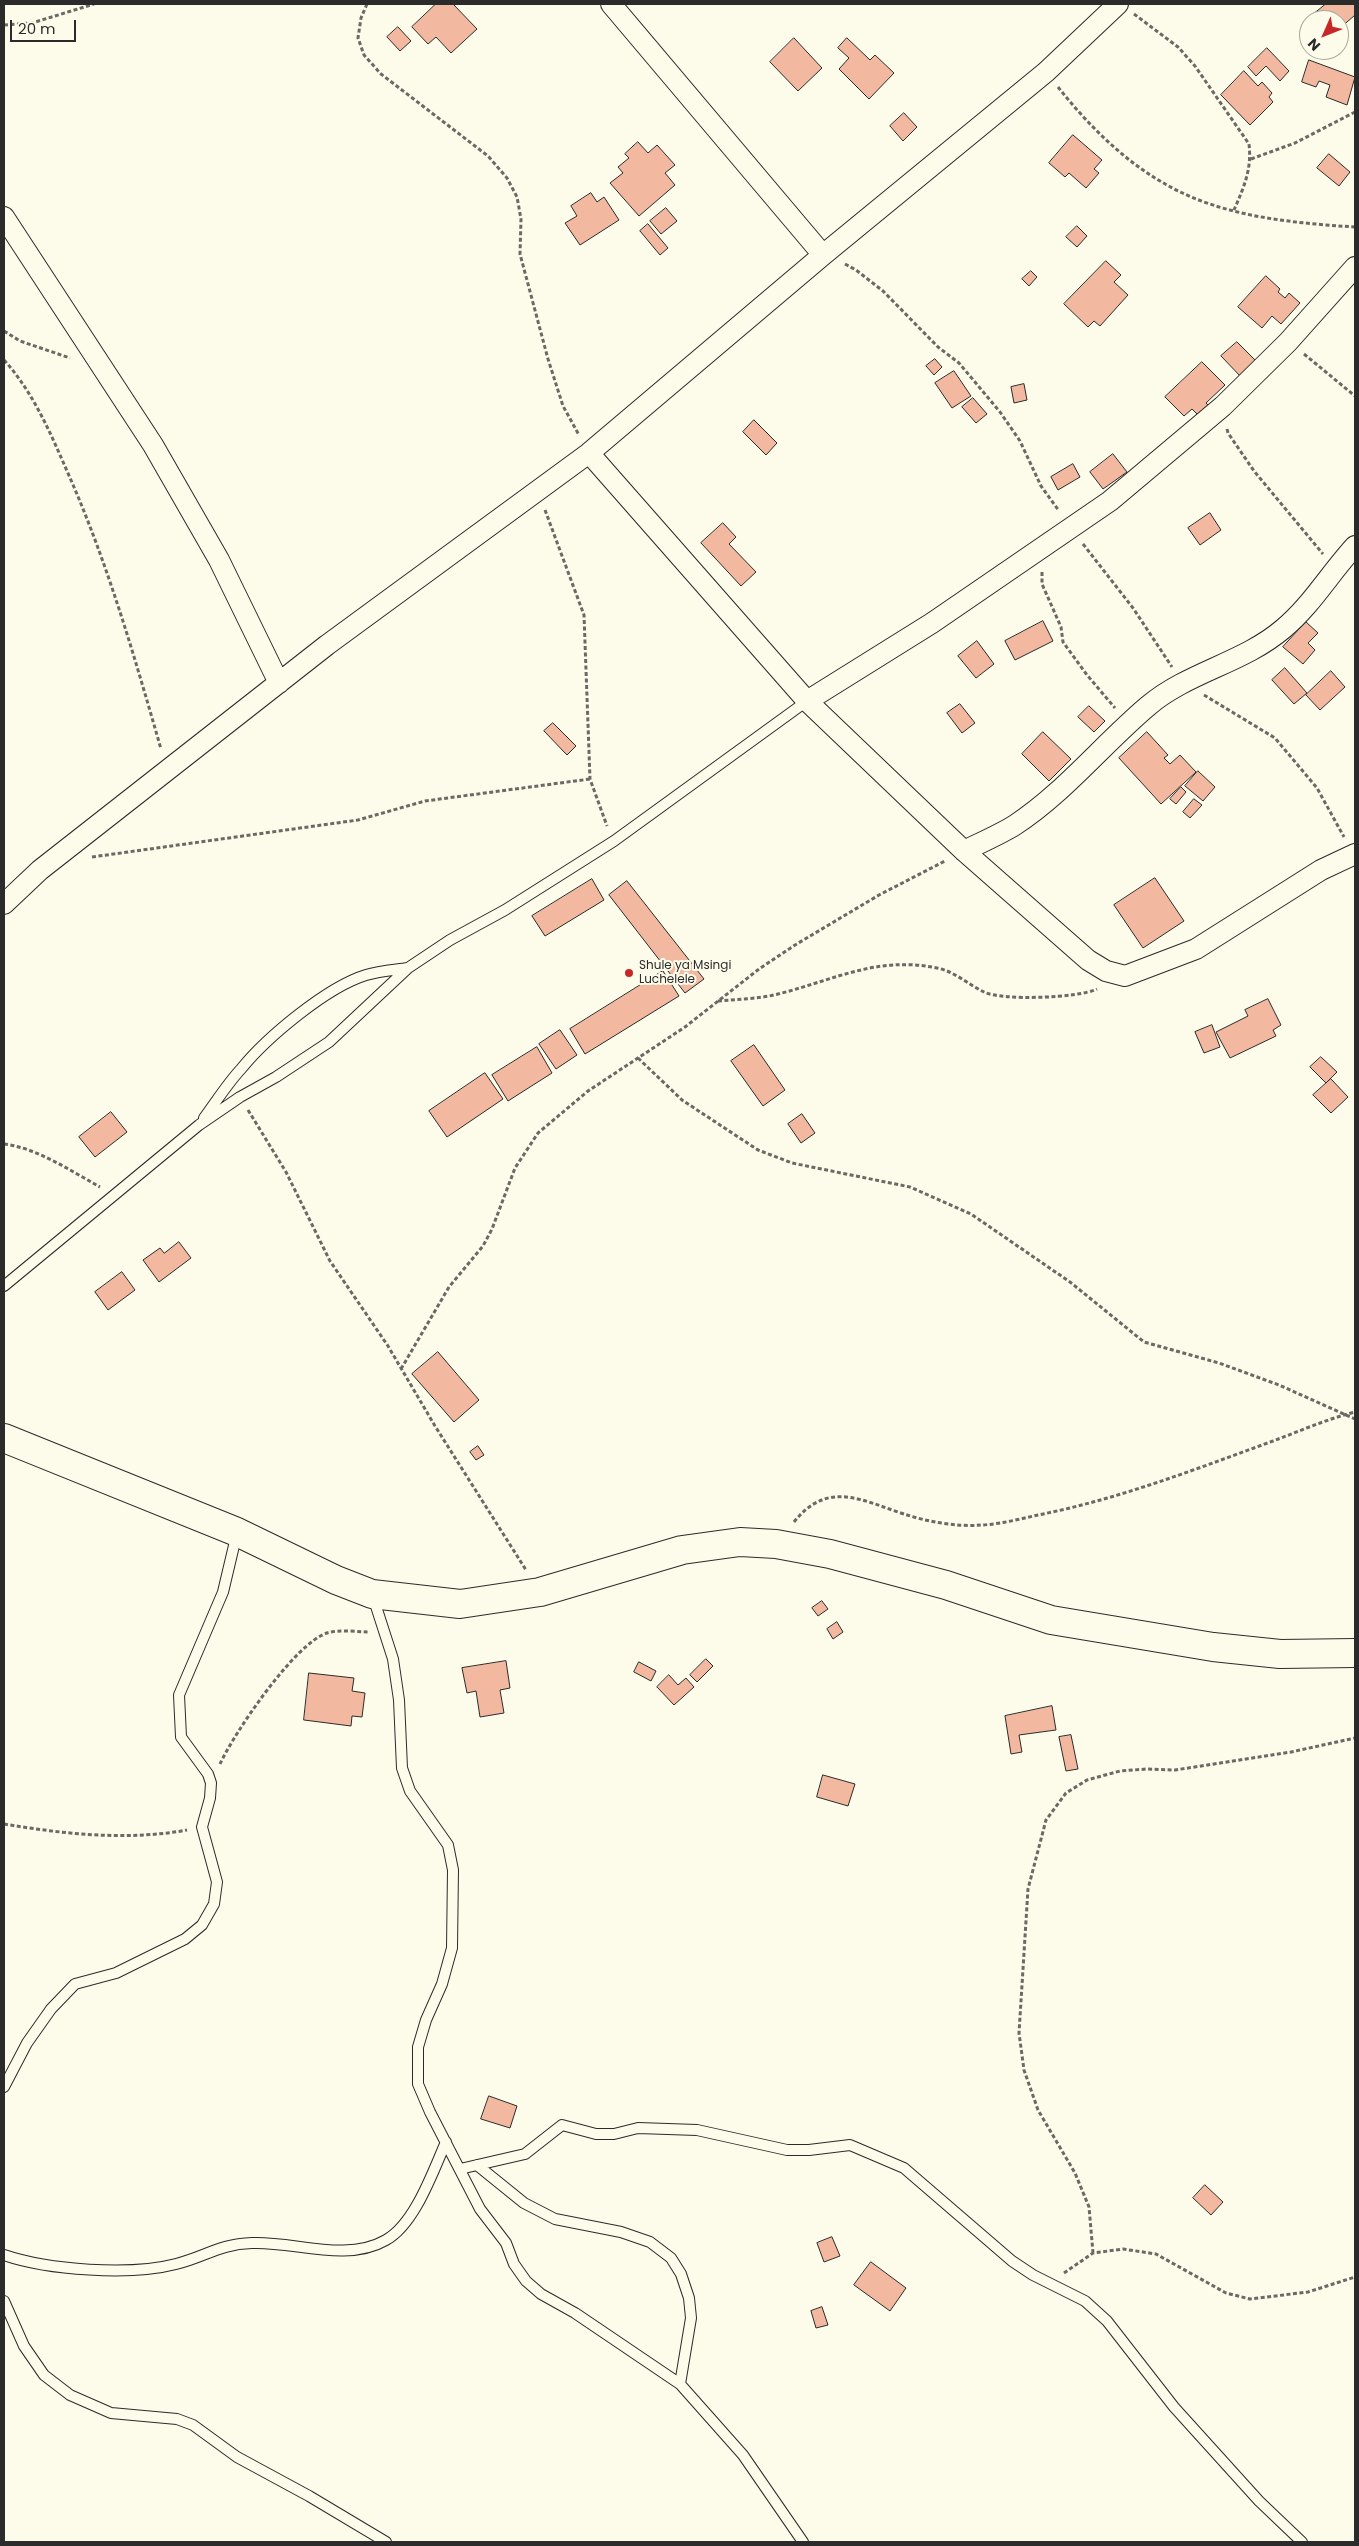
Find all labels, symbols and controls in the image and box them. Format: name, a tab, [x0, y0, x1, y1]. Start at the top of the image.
scale bar	[12, 10, 79, 42]
north arrow	[1299, 10, 1349, 60]
text: 20 m	[18, 18, 56, 39]
text: N	[1303, 34, 1325, 55]
place label: Shule ya Msingi Luchelele	[639, 959, 731, 987]
marker: Shule ya Msingi Luchelele	[623, 967, 635, 979]

